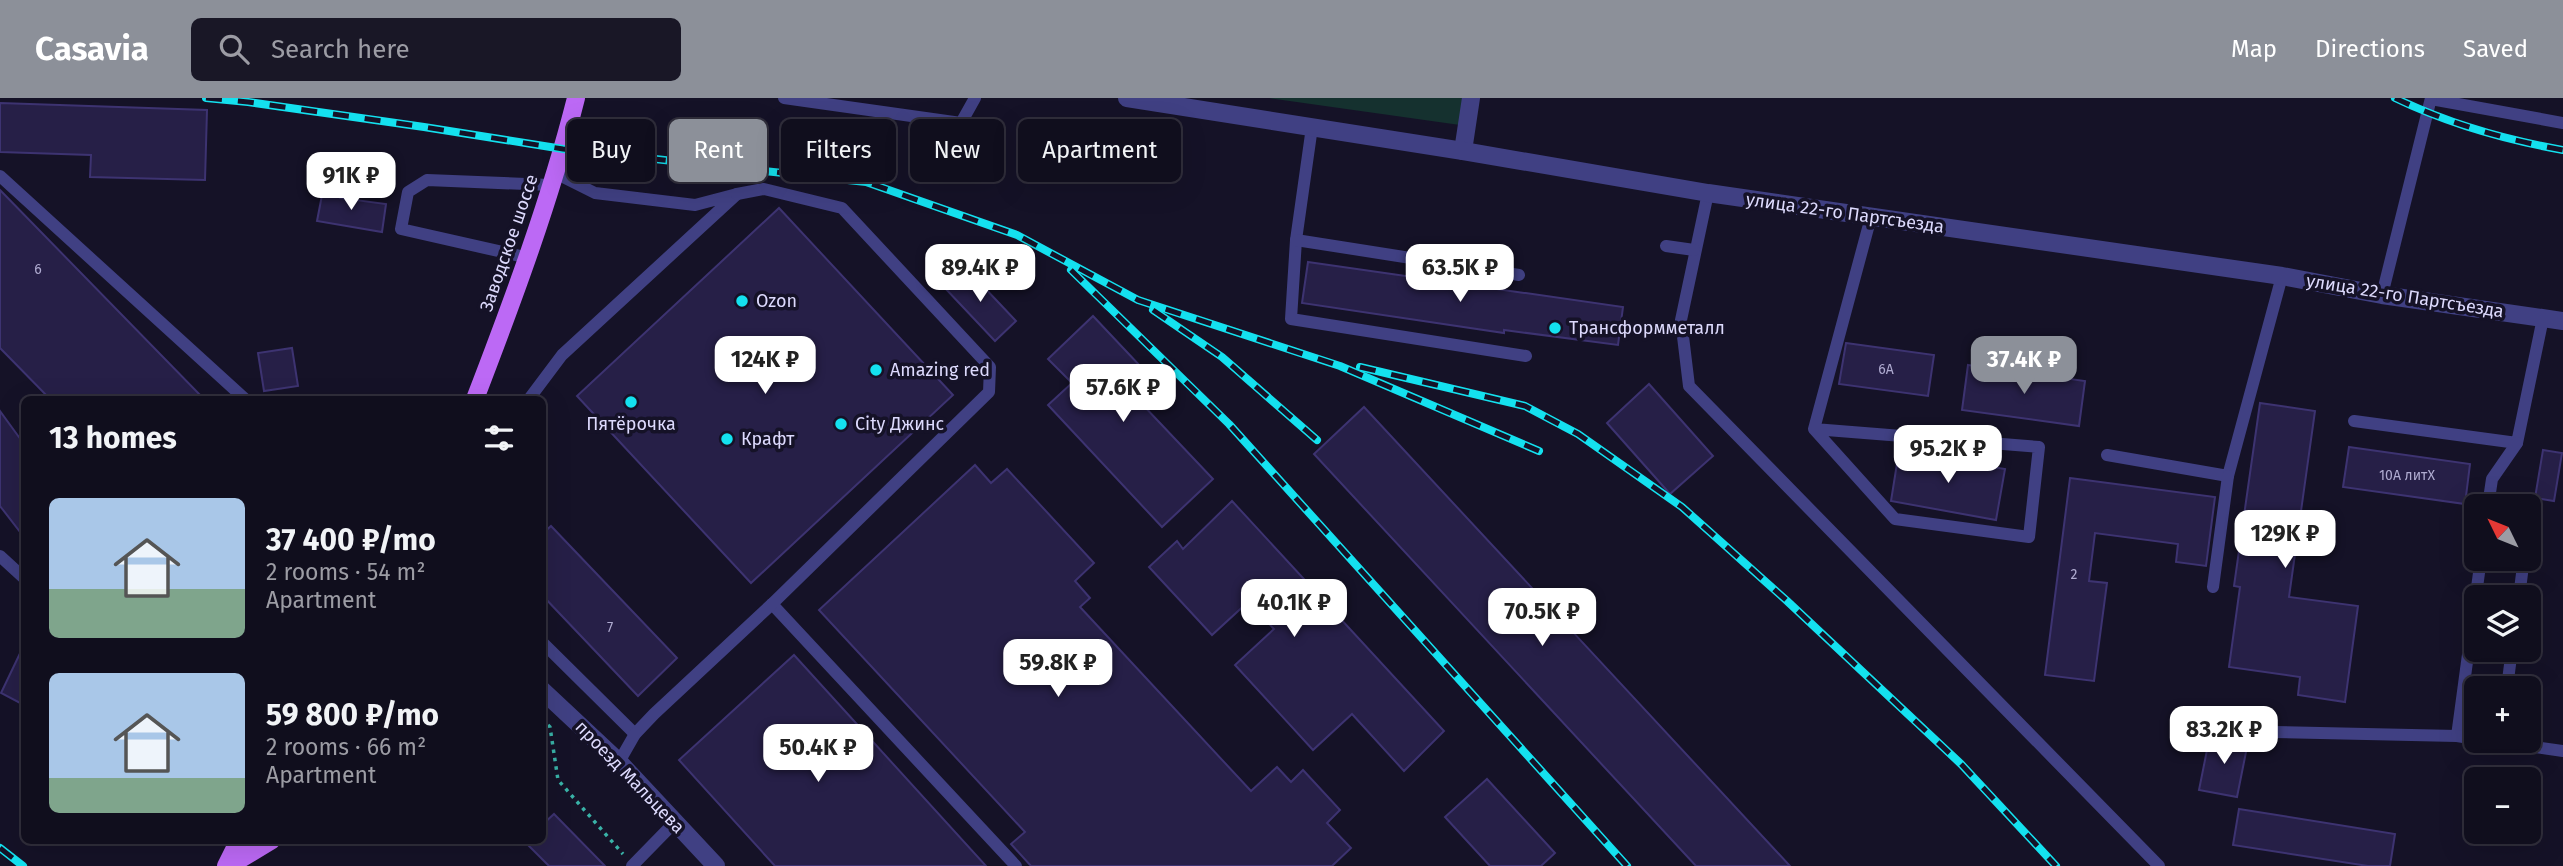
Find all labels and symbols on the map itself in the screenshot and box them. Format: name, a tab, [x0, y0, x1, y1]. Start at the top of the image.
pin: 91K ₽	[302, 152, 400, 212]
street label: Заводское шоссе	[475, 172, 543, 314]
street label: улица 22-го Партсъезда	[1745, 188, 1945, 238]
pin: 89.4K ₽	[915, 244, 1045, 304]
pin: 63.5K ₽	[1395, 244, 1525, 304]
house number: 6	[34, 261, 42, 278]
street label: улица 22-го Партсъезда	[2305, 270, 2505, 322]
place label: Ozon	[756, 290, 797, 312]
marker: Ozon	[734, 293, 750, 309]
place label: Трансформметалл	[1569, 317, 1725, 339]
marker: Трансформметалл	[1547, 320, 1563, 336]
pin: 124K ₽	[708, 336, 822, 396]
pin: 37.4K ₽	[1959, 336, 2089, 396]
place label: Amazing red	[890, 359, 990, 381]
house number: 6А	[1878, 361, 1894, 378]
marker: Amazing red	[868, 362, 884, 378]
pin: 57.6K ₽	[1058, 364, 1188, 424]
marker: Пятёрочка	[623, 394, 639, 410]
place label: Пятёрочка	[586, 413, 676, 435]
place label: City Джинс	[855, 413, 945, 435]
marker: City Джинс	[833, 416, 849, 432]
pin: 95.2K ₽	[1883, 426, 2013, 485]
place label: Крафт	[741, 428, 795, 450]
marker: Крафт	[719, 431, 735, 447]
house number: 10А литХ	[2379, 467, 2435, 484]
north arrow	[2464, 494, 2541, 570]
pin: 129K ₽	[2228, 510, 2342, 570]
house number: 2	[2071, 566, 2078, 583]
pin: 40.1K ₽	[1229, 580, 1359, 639]
pin: 70.5K ₽	[1477, 588, 1607, 648]
house number: 7	[607, 619, 613, 636]
pin: 59.8K ₽	[993, 640, 1123, 699]
pin: 83.2K ₽	[2159, 706, 2289, 766]
street label: проезд Мальцева	[571, 716, 689, 838]
pin: 50.4K ₽	[753, 724, 883, 784]

